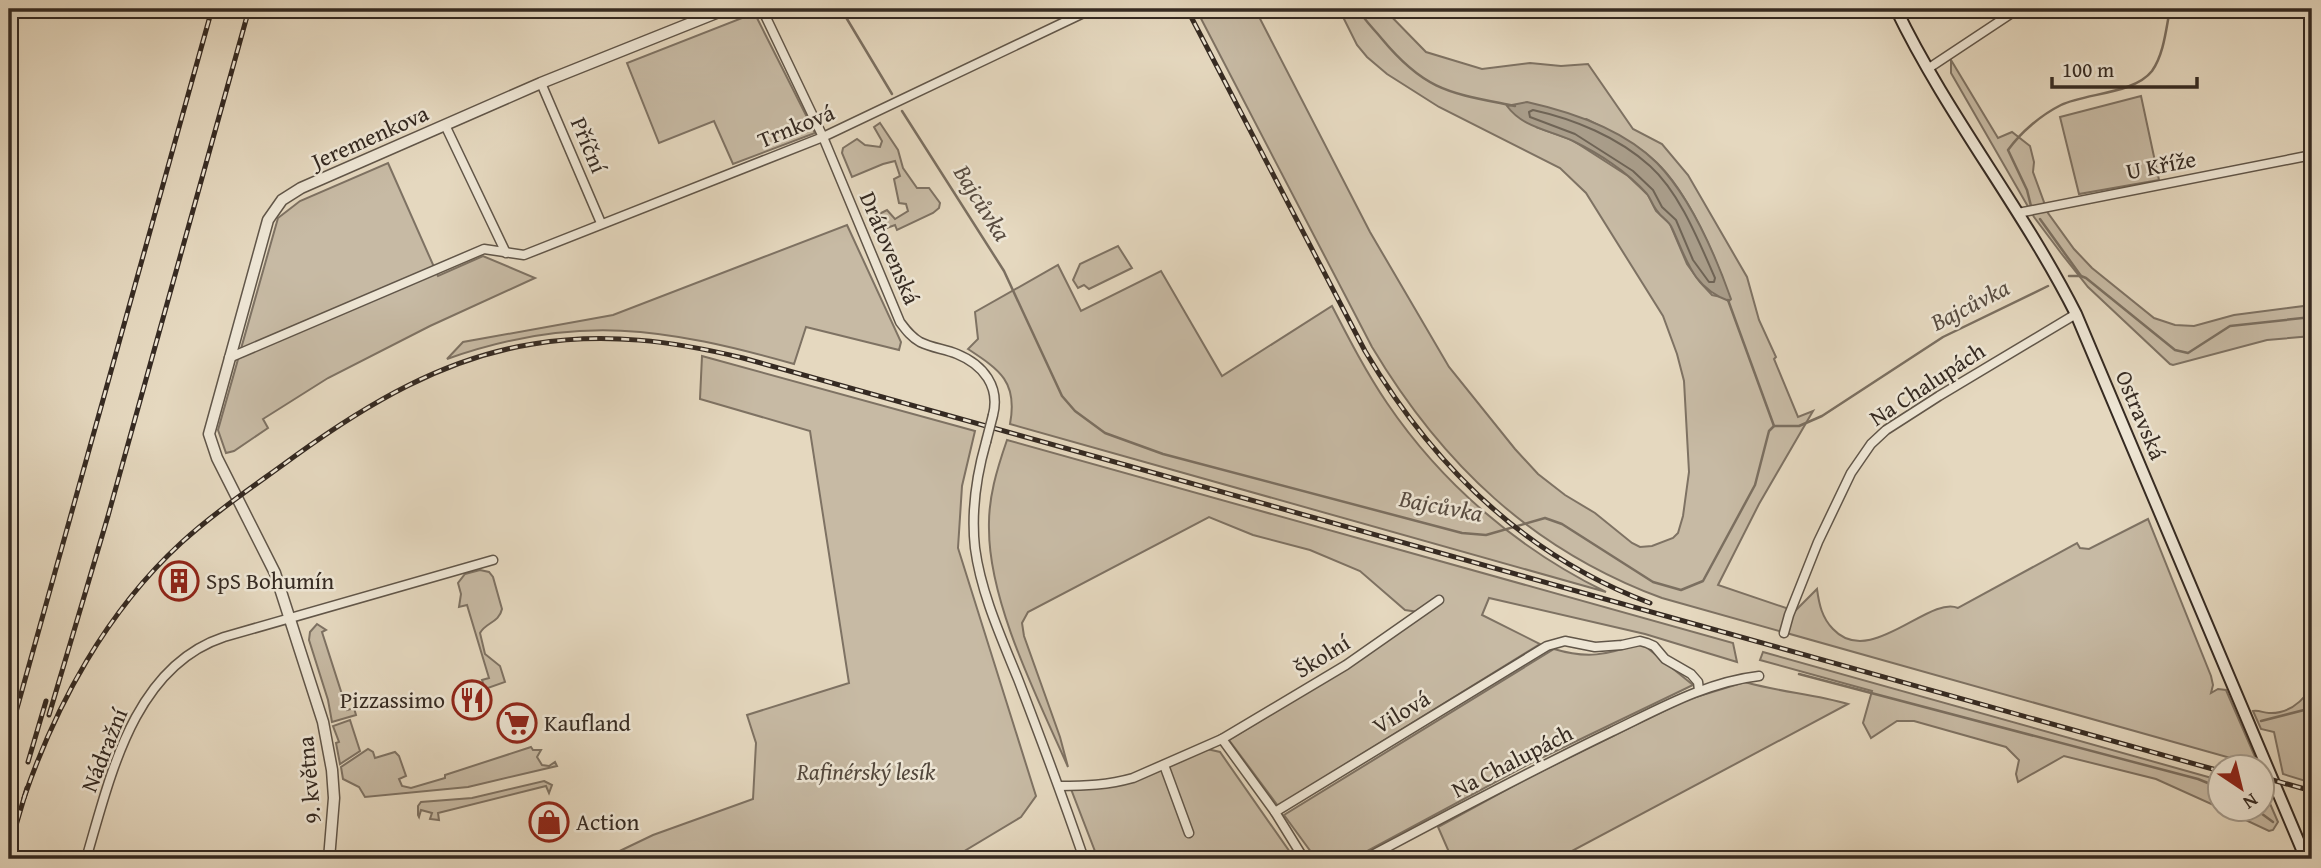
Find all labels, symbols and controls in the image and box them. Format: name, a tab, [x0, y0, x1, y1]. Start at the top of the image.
scale bar	[2052, 46, 2197, 90]
text: 100 m	[2062, 54, 2114, 85]
street label: Trnková	[752, 95, 839, 156]
street label: Jeremenkova	[303, 96, 434, 178]
street label: Příční	[563, 112, 616, 178]
street label: U Kříže	[2123, 142, 2199, 187]
water label: Bajcůvka	[945, 157, 1020, 248]
street label: Drátovenská	[852, 186, 929, 310]
water label: Bajcůvka	[1923, 270, 2015, 340]
street label: Na Chalupách	[1862, 334, 1991, 433]
street label: Ostravská	[2108, 365, 2175, 465]
water label: Bajcůvka	[1395, 480, 1486, 531]
building icon: SpS Bohumín	[158, 560, 200, 602]
place label: SpS Bohumín	[206, 564, 334, 597]
street label: Školní	[1288, 625, 1356, 685]
restaurant icon: Pizzassimo	[451, 679, 493, 721]
street label: Vilová	[1366, 682, 1436, 742]
place label: Pizzassimo	[340, 683, 445, 716]
street label: Nádražní	[72, 702, 135, 797]
supermarket icon: Kaufland	[496, 702, 538, 744]
place label: Kaufland	[544, 706, 632, 739]
street label: Na Chalupách	[1445, 716, 1578, 805]
street label: 9. května	[288, 735, 329, 825]
north arrow	[2206, 752, 2276, 822]
park label: Rafinérský lesík	[796, 755, 936, 788]
text: N	[2237, 787, 2264, 817]
shop icon: Action	[528, 801, 570, 843]
place label: Action	[576, 805, 639, 838]

